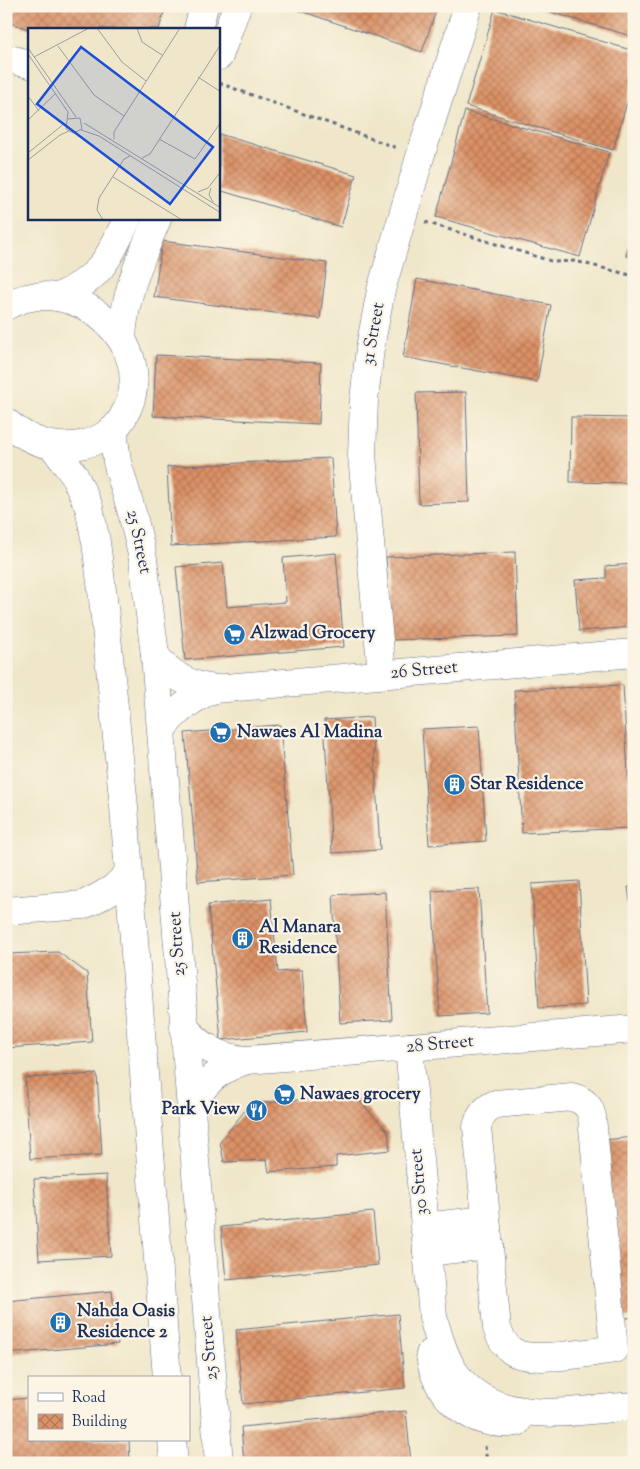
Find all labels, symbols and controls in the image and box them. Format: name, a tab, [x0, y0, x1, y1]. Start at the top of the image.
inset map	[28, 28, 220, 220]
street label: 31 Street	[356, 300, 392, 368]
street label: 25 Street	[119, 508, 157, 576]
place label: Alzwad Grocery	[250, 621, 376, 647]
supermarket icon: Alzwad Grocery	[222, 622, 246, 646]
street label: 26 Street	[389, 655, 459, 687]
place label: Nawaes Al Madina	[237, 720, 383, 746]
supermarket icon: Nawaes Al Madina	[209, 721, 233, 745]
place label: Star Residence	[470, 772, 584, 798]
building icon: Star Residence	[442, 773, 466, 797]
street label: 25 Street	[163, 911, 193, 977]
place label: Al Manara Residence	[259, 915, 342, 962]
building icon: Al Manara Residence	[231, 926, 255, 950]
street label: 28 Street	[405, 1029, 475, 1061]
place label: Nawaes grocery	[300, 1082, 421, 1108]
supermarket icon: Nawaes grocery	[272, 1083, 296, 1107]
place label: Park View	[162, 1097, 241, 1123]
restaurant icon: Park View	[244, 1098, 268, 1122]
street label: 30 Street	[404, 1148, 436, 1216]
place label: Nahda Oasis Residence 2	[77, 1299, 175, 1346]
building icon: Nahda Oasis Residence 2	[49, 1310, 73, 1334]
street label: 25 Street	[194, 1315, 226, 1381]
legend	[28, 1376, 190, 1442]
text: Road	[72, 1388, 106, 1409]
text: Building	[72, 1412, 127, 1433]

